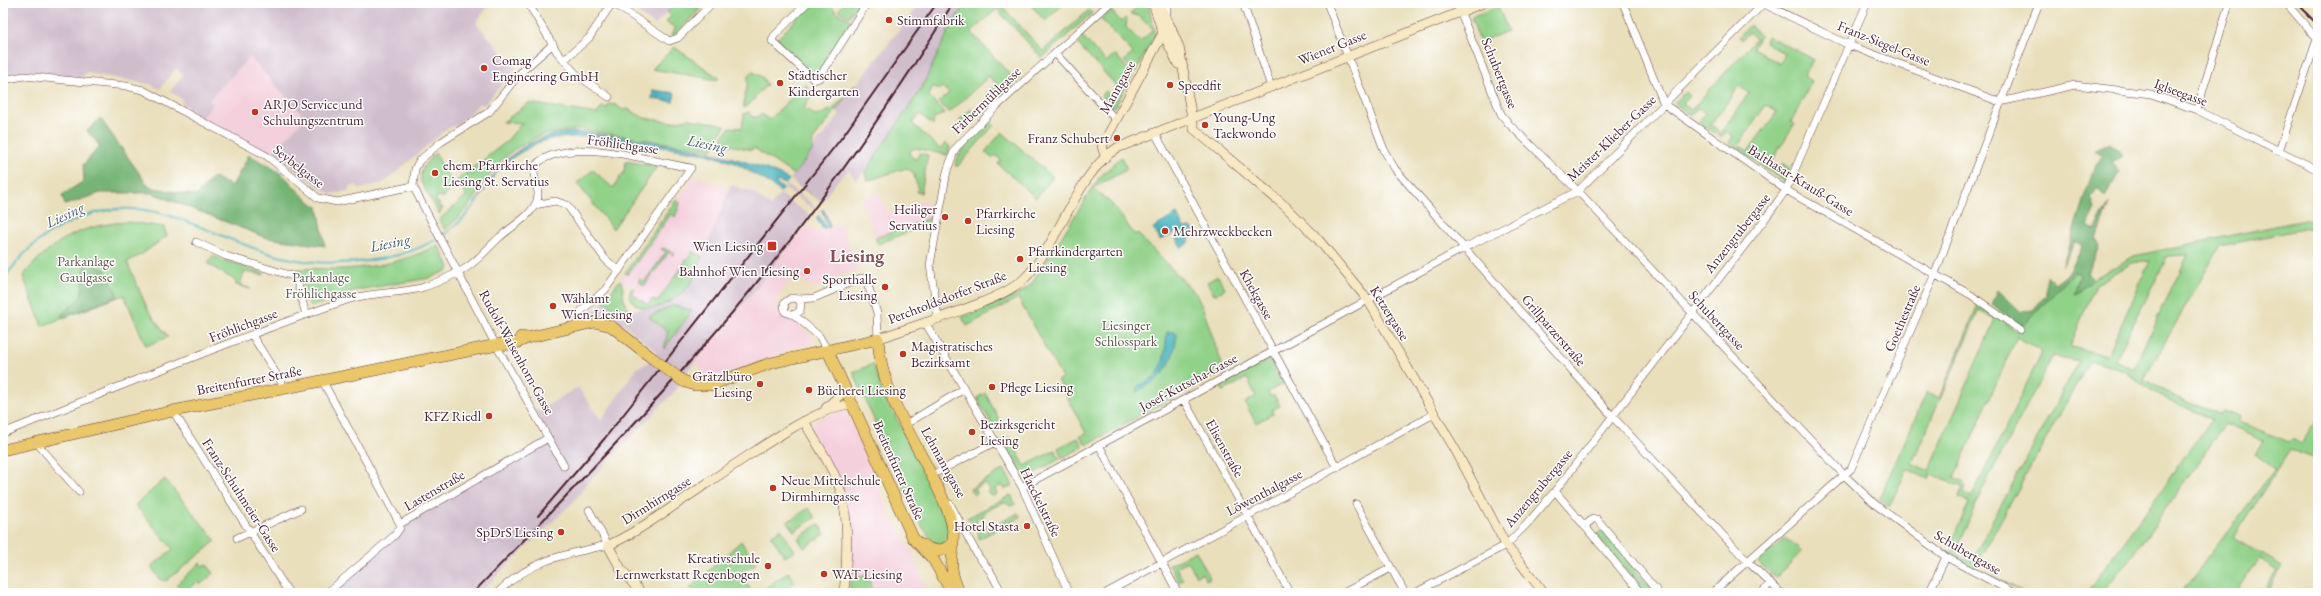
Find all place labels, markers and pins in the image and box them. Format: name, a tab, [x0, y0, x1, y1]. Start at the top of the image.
place label: Stimmfabrik	[897, 11, 965, 29]
marker: Stimmfabrik	[884, 15, 894, 25]
place label: Comag Engineering GmbH	[492, 51, 599, 85]
marker: Comag Engineering GmbH	[479, 63, 489, 73]
place label: Städtischer Kindergarten	[788, 66, 860, 100]
place label: Speedfit	[1178, 76, 1222, 94]
marker: Städtischer Kindergarten	[775, 78, 785, 88]
marker: Speedfit	[1165, 80, 1175, 90]
place label: ARJO Service und Schulungszentrum	[262, 95, 364, 129]
marker: ARJO Service und Schulungszentrum	[250, 107, 260, 117]
place label: Young-Ung Taekwondo	[1213, 108, 1276, 142]
marker: Young-Ung Taekwondo	[1200, 120, 1210, 130]
place label: Franz Schubert	[1028, 129, 1110, 147]
marker: Franz Schubert	[1112, 133, 1122, 143]
place label: ehem. Pfarrkirche Liesing St. Servatius	[443, 156, 550, 190]
marker: ehem. Pfarrkirche Liesing St. Servatius	[430, 168, 440, 178]
place label: Heiliger Servatius	[889, 200, 937, 234]
place label: Pfarrkirche Liesing	[976, 204, 1036, 238]
marker: Heiliger Servatius	[940, 212, 950, 222]
marker: Pfarrkirche Liesing	[963, 216, 973, 226]
place label: Mehrzweckbecken	[1173, 222, 1273, 240]
marker: Mehrzweckbecken	[1160, 226, 1170, 236]
place label: Wien Liesing	[693, 237, 764, 255]
marker: Wien Liesing	[766, 240, 778, 252]
place label: Pfarrkindergarten Liesing	[1028, 242, 1124, 276]
marker: Pfarrkindergarten Liesing	[1015, 254, 1025, 264]
place label: Bahnhof Wien Liesing	[679, 262, 800, 280]
marker: Bahnhof Wien Liesing	[802, 266, 812, 276]
place label: Sporthalle Liesing	[822, 270, 878, 304]
marker: Sporthalle Liesing	[880, 282, 890, 292]
place label: Wählamt Wien-Liesing	[561, 289, 633, 323]
marker: Wählamt Wien-Liesing	[548, 301, 558, 311]
place label: Magistratisches Bezirksamt	[911, 337, 993, 371]
marker: Magistratisches Bezirksamt	[898, 349, 908, 359]
place label: Grätzlbüro Liesing	[692, 367, 753, 401]
place label: Pflege Liesing	[1000, 378, 1074, 396]
marker: Grätzlbüro Liesing	[755, 379, 765, 389]
place label: Bücherei Liesing	[817, 381, 907, 399]
marker: Pflege Liesing	[987, 382, 997, 392]
marker: Bücherei Liesing	[804, 385, 814, 395]
place label: KFZ Riedl	[424, 407, 482, 425]
marker: KFZ Riedl	[484, 411, 494, 421]
place label: Bezirksgericht Liesing	[980, 415, 1056, 449]
marker: Bezirksgericht Liesing	[967, 427, 977, 437]
place label: Neue Mittelschule Dirmhirngasse	[781, 471, 881, 505]
marker: Neue Mittelschule Dirmhirngasse	[768, 483, 778, 493]
place label: Hotel Stasta	[954, 517, 1019, 535]
marker: Hotel Stasta	[1022, 521, 1032, 531]
place label: SpDrS Liesing	[476, 523, 554, 541]
marker: SpDrS Liesing	[556, 527, 566, 537]
place label: Kreativschule Lernwerkstatt Regenbogen	[615, 549, 761, 583]
marker: Kreativschule Lernwerkstatt Regenbogen	[763, 561, 773, 571]
place label: WAT Liesing	[832, 565, 903, 583]
marker: WAT Liesing	[819, 569, 829, 579]

